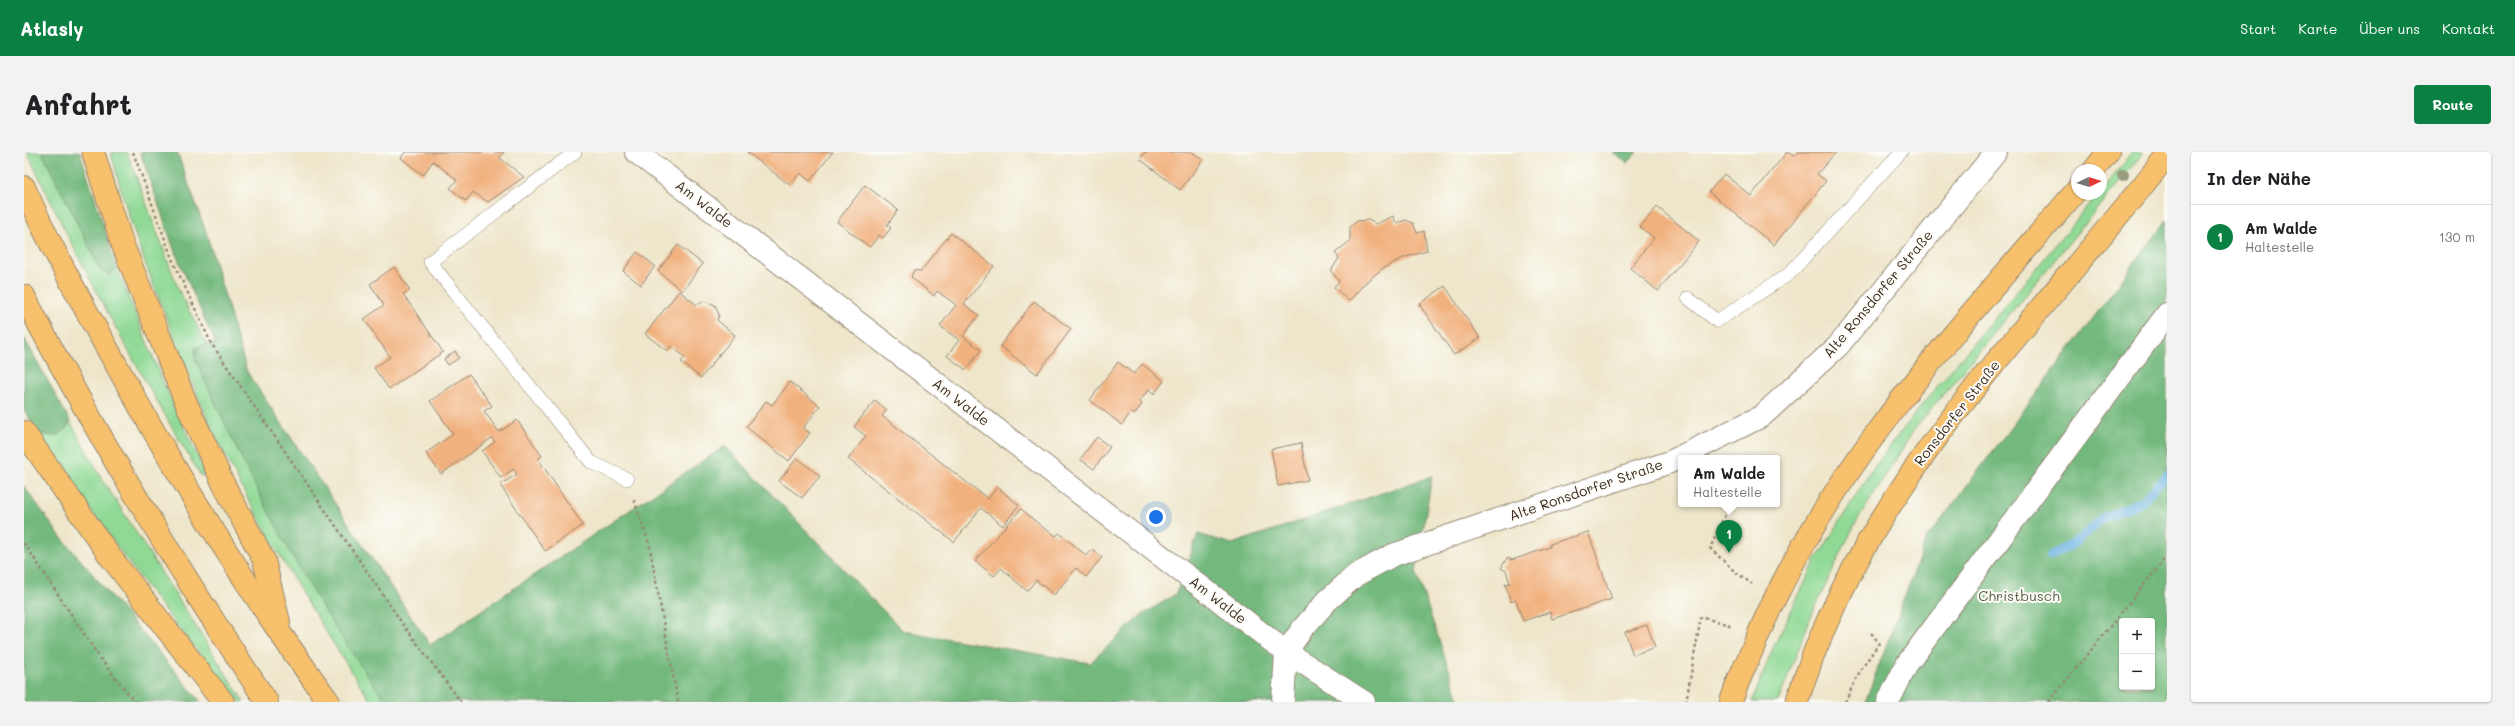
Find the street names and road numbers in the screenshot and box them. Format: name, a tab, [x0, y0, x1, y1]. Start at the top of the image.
street label: Am Walde	[672, 175, 737, 232]
street label: Alte Ronsdorfer Straße	[1818, 226, 1937, 362]
street label: Ronsdorfer Straße	[1909, 356, 2004, 469]
street label: Am Walde	[929, 373, 994, 430]
street label: Alte Ronsdorfer Straße	[1506, 454, 1665, 525]
street label: Am Walde	[1186, 571, 1251, 628]

